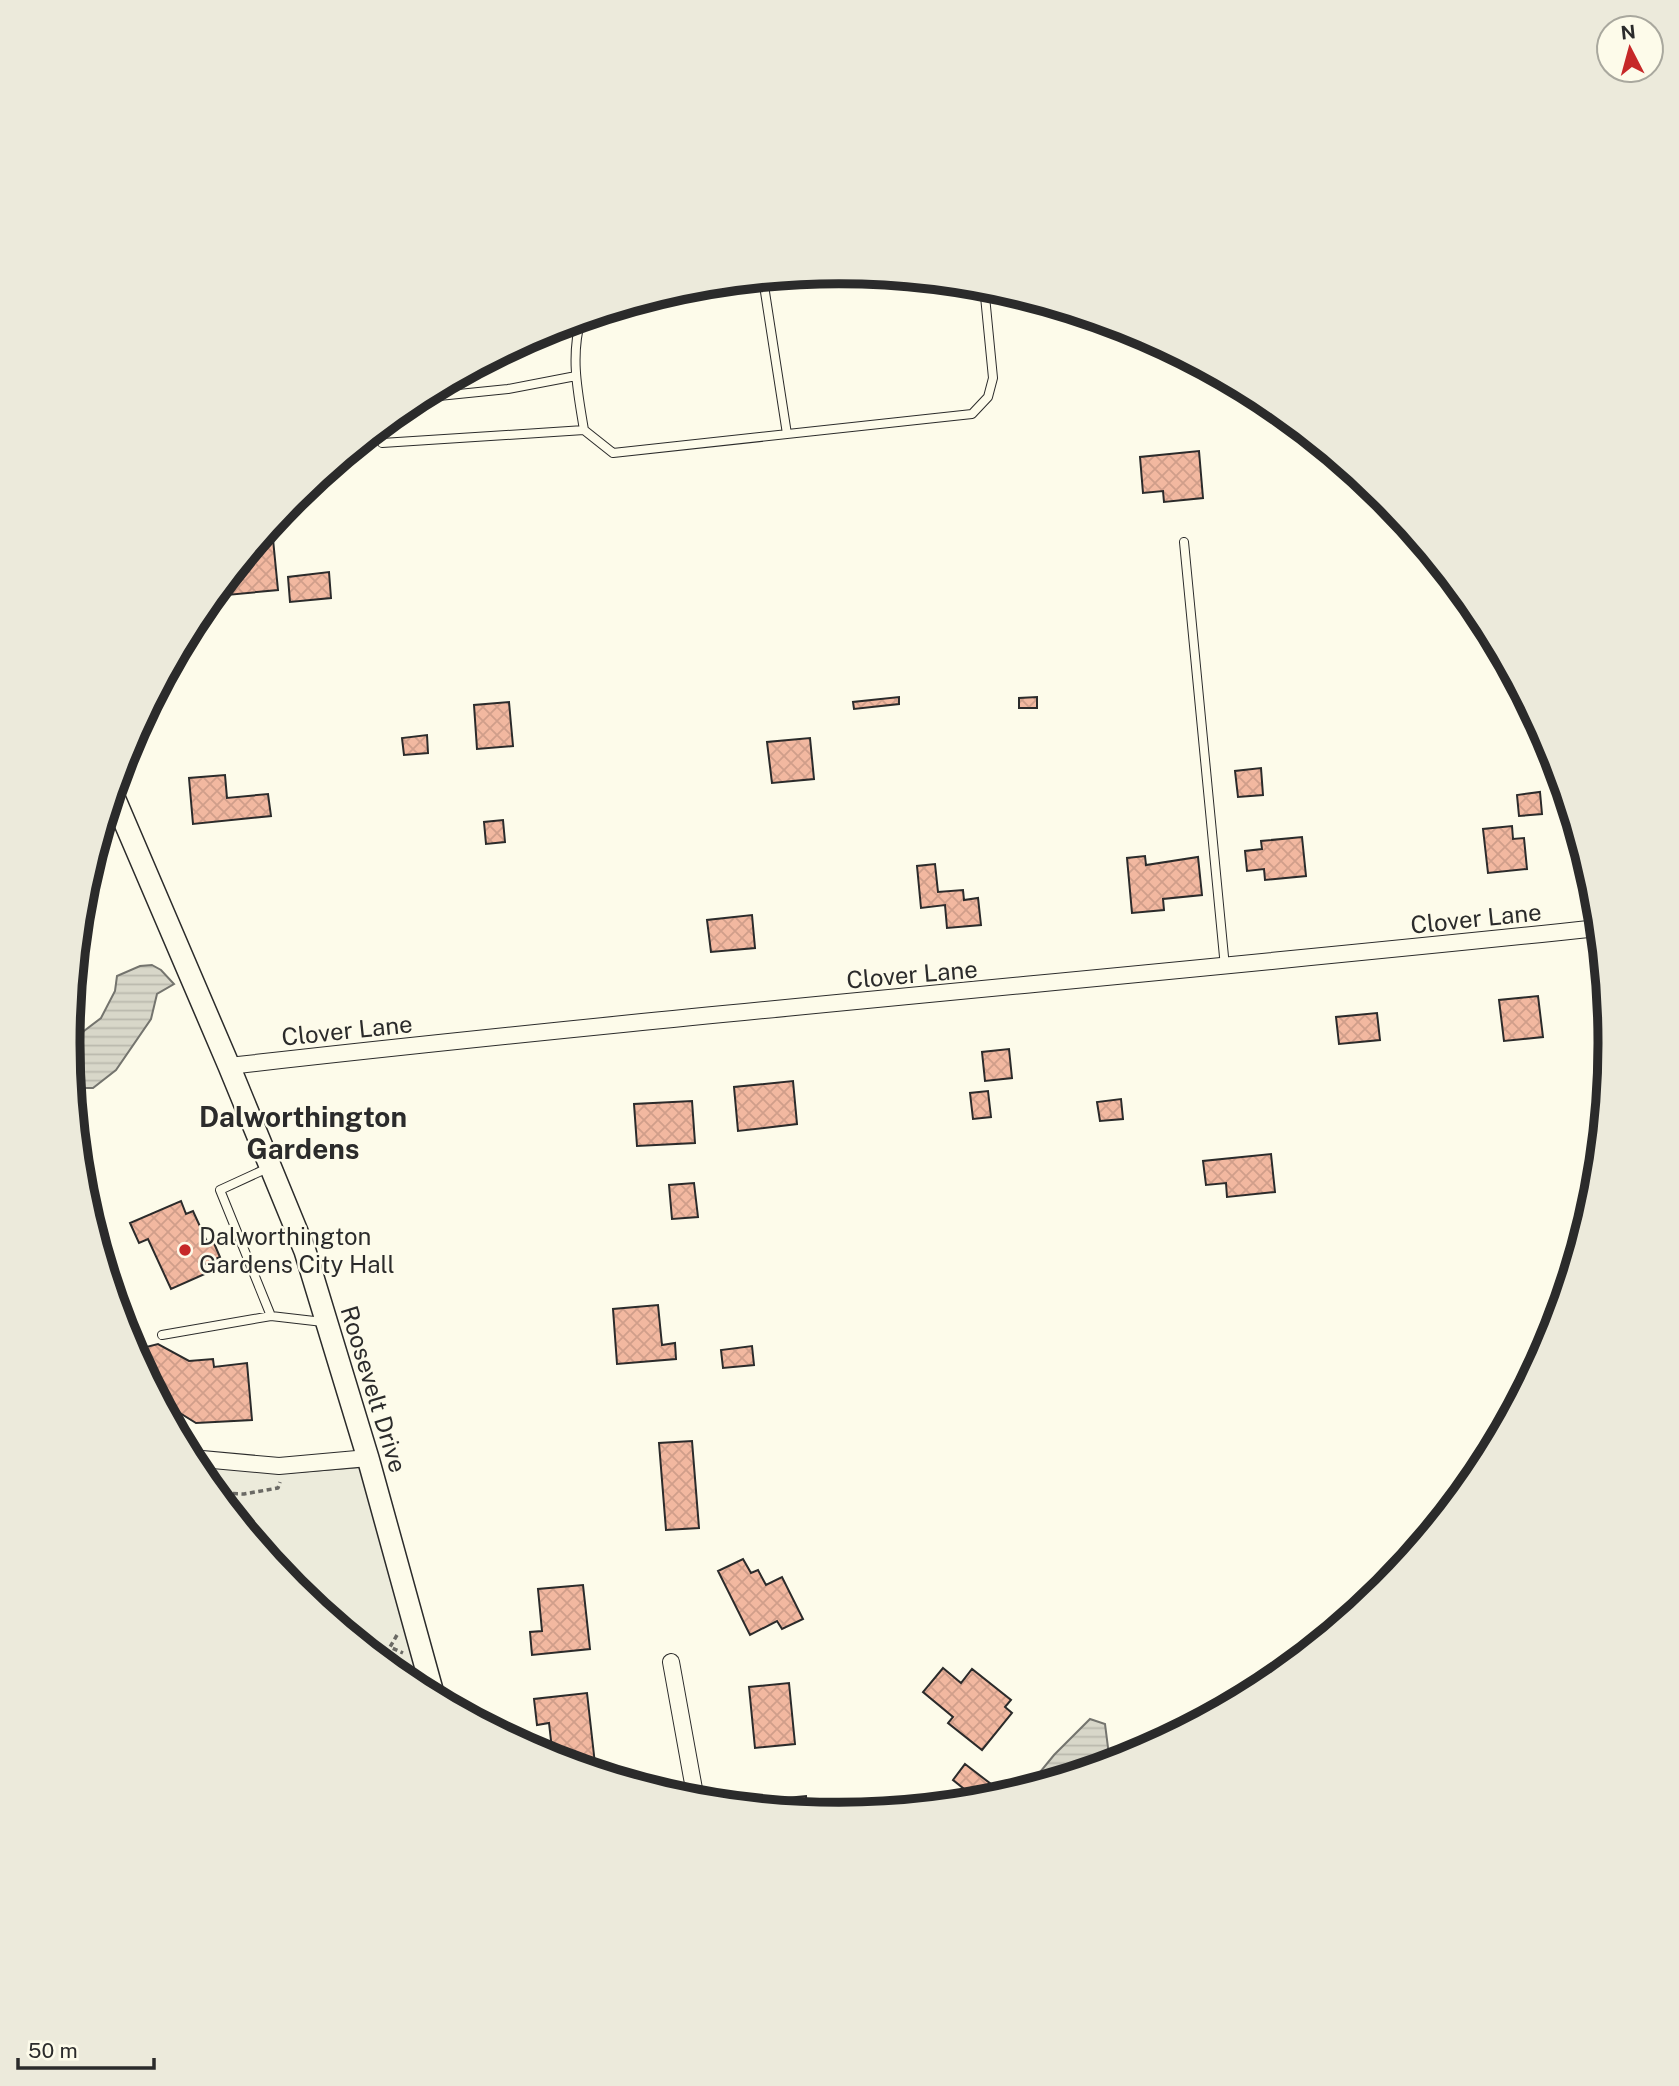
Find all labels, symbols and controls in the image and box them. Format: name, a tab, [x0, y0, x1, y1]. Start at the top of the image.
north arrow	[1595, 14, 1665, 84]
text: N	[1620, 20, 1637, 44]
street label: Clover Lane	[1409, 897, 1543, 939]
street label: Clover Lane	[845, 954, 979, 994]
street label: Clover Lane	[280, 1009, 414, 1051]
district label: Dalworthington Gardens	[199, 1100, 407, 1165]
place label: Dalworthington Gardens City Hall	[199, 1222, 395, 1278]
marker: Dalworthington Gardens City Hall	[177, 1242, 193, 1258]
street label: Roosevelt Drive	[335, 1302, 413, 1476]
scale bar	[18, 2026, 154, 2070]
text: 50 m	[28, 2038, 78, 2063]

